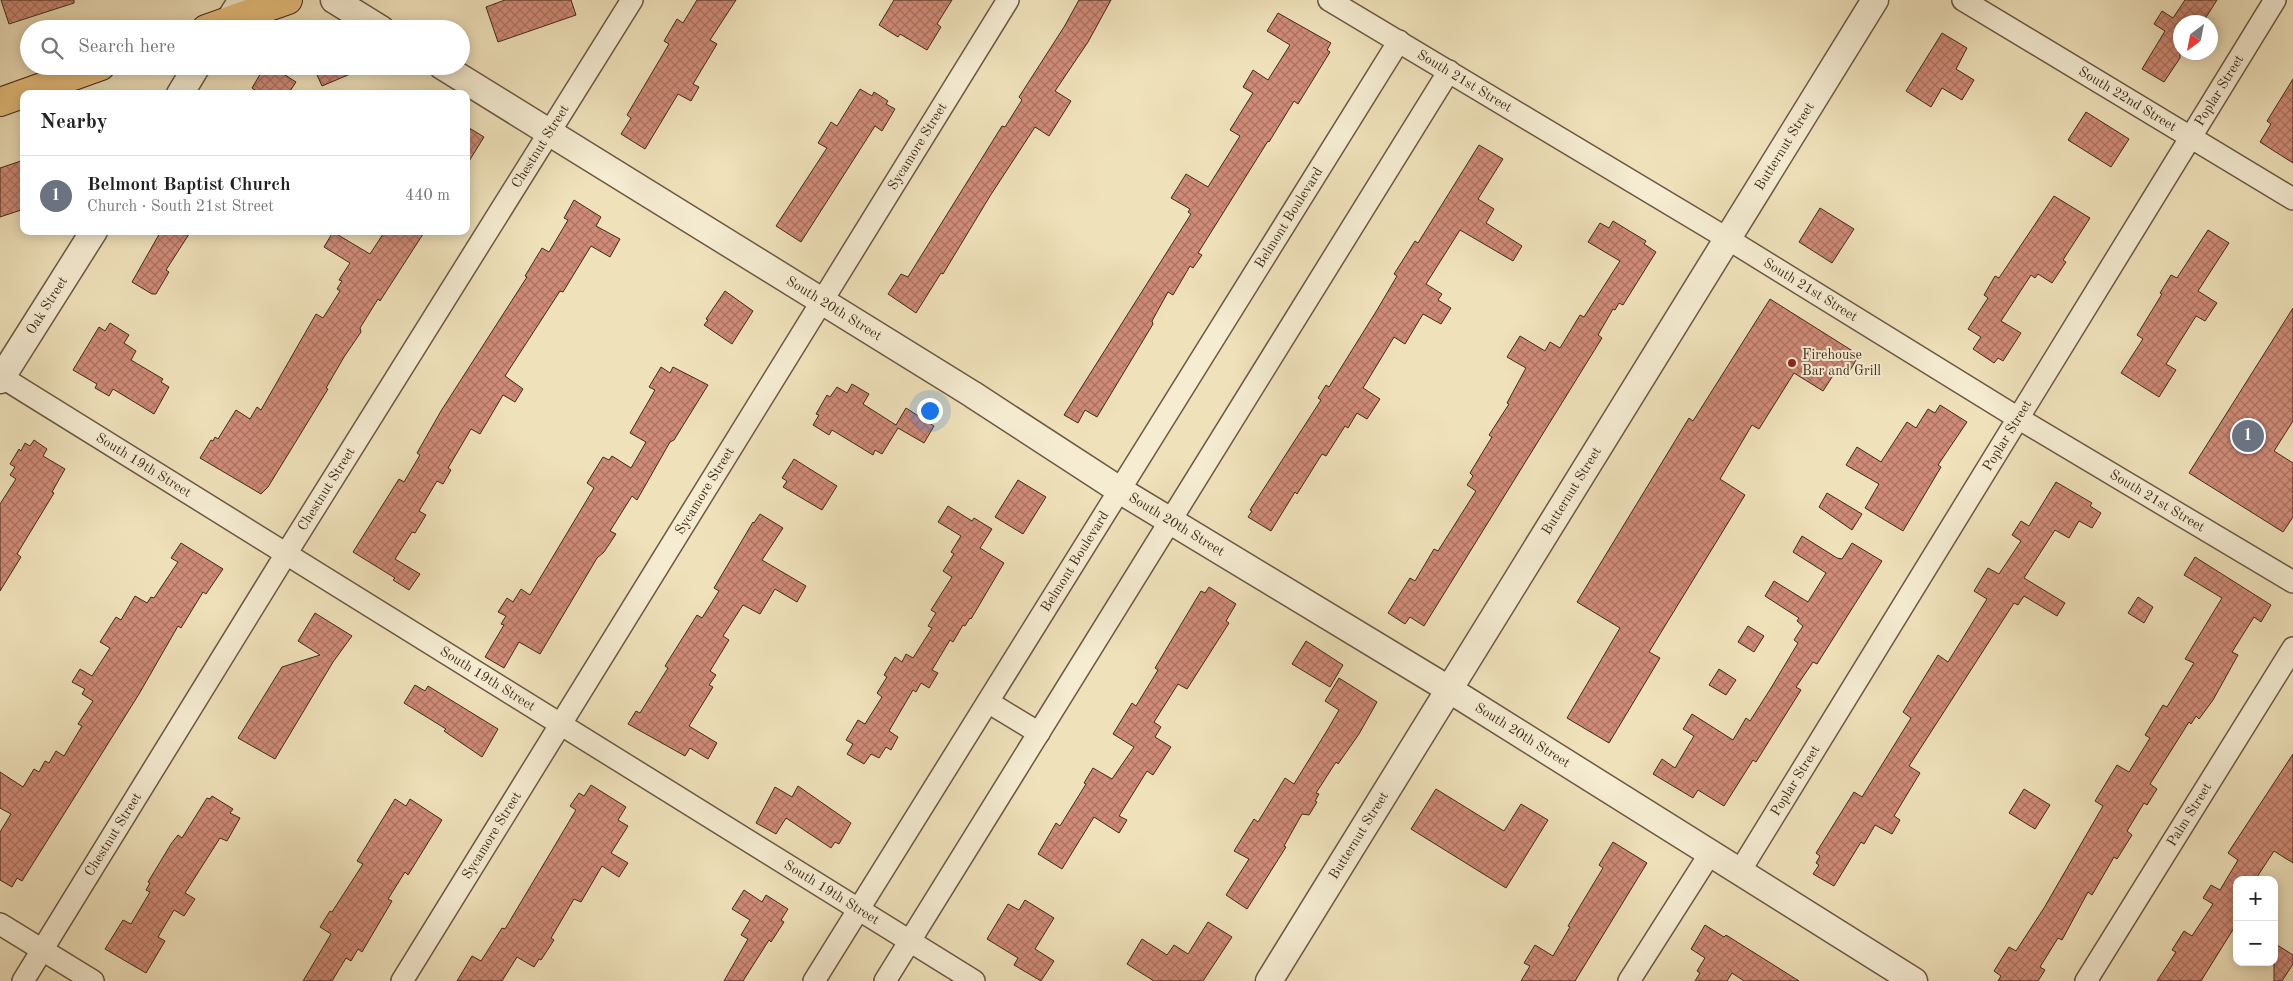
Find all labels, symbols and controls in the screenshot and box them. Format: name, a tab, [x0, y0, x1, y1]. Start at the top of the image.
north arrow	[2173, 15, 2218, 60]
search box	[20, 20, 470, 75]
icon: search	[38, 34, 66, 62]
text: Search here	[78, 38, 175, 57]
street label: South 21st Street	[1415, 47, 1514, 115]
street label: Poplar Street	[2192, 52, 2247, 128]
street label: South 22nd Street	[2076, 64, 2179, 134]
street label: Sycamore Street	[885, 100, 950, 193]
street label: Butternut Street	[1752, 100, 1817, 193]
street label: Chestnut Street	[509, 102, 572, 191]
text: Nearby	[40, 112, 108, 133]
street label: Belmont Boulevard	[1253, 165, 1326, 271]
text: Belmont Baptist Church	[87, 176, 291, 195]
text: 1	[51, 188, 61, 204]
text: 440 m	[405, 188, 450, 204]
text: Church · South 21st Street	[87, 199, 274, 215]
street label: South 21st Street	[1761, 256, 1860, 324]
street label: Oak Street	[24, 274, 70, 337]
street label: South 20th Street	[784, 274, 884, 343]
place label: Firehouse Bar and Grill	[1802, 348, 1881, 378]
marker: Firehouse Bar and Grill	[1786, 357, 1798, 369]
your location	[917, 398, 943, 424]
street label: Poplar Street	[1980, 398, 2035, 474]
pin: 1	[2232, 417, 2264, 455]
street label: South 19th Street	[93, 430, 194, 500]
street label: Chestnut Street	[295, 445, 358, 533]
street label: Sycamore Street	[673, 445, 737, 537]
street label: Butternut Street	[1539, 445, 1604, 537]
street label: South 21st Street	[2107, 467, 2207, 535]
street label: South 20th Street	[1126, 490, 1227, 559]
street label: Belmont Boulevard	[1039, 509, 1112, 614]
street label: South 19th Street	[437, 644, 538, 714]
street label: South 20th Street	[1472, 700, 1573, 770]
street label: Poplar Street	[1768, 743, 1823, 819]
street label: Palm Street	[2165, 780, 2214, 849]
street label: Sycamore Street	[460, 789, 524, 882]
street label: Butternut Street	[1327, 789, 1391, 882]
street label: Chestnut Street	[82, 790, 144, 879]
street label: South 19th Street	[781, 858, 882, 927]
map controls	[2233, 876, 2278, 966]
button: +	[2233, 876, 2278, 921]
button: −	[2233, 921, 2278, 966]

